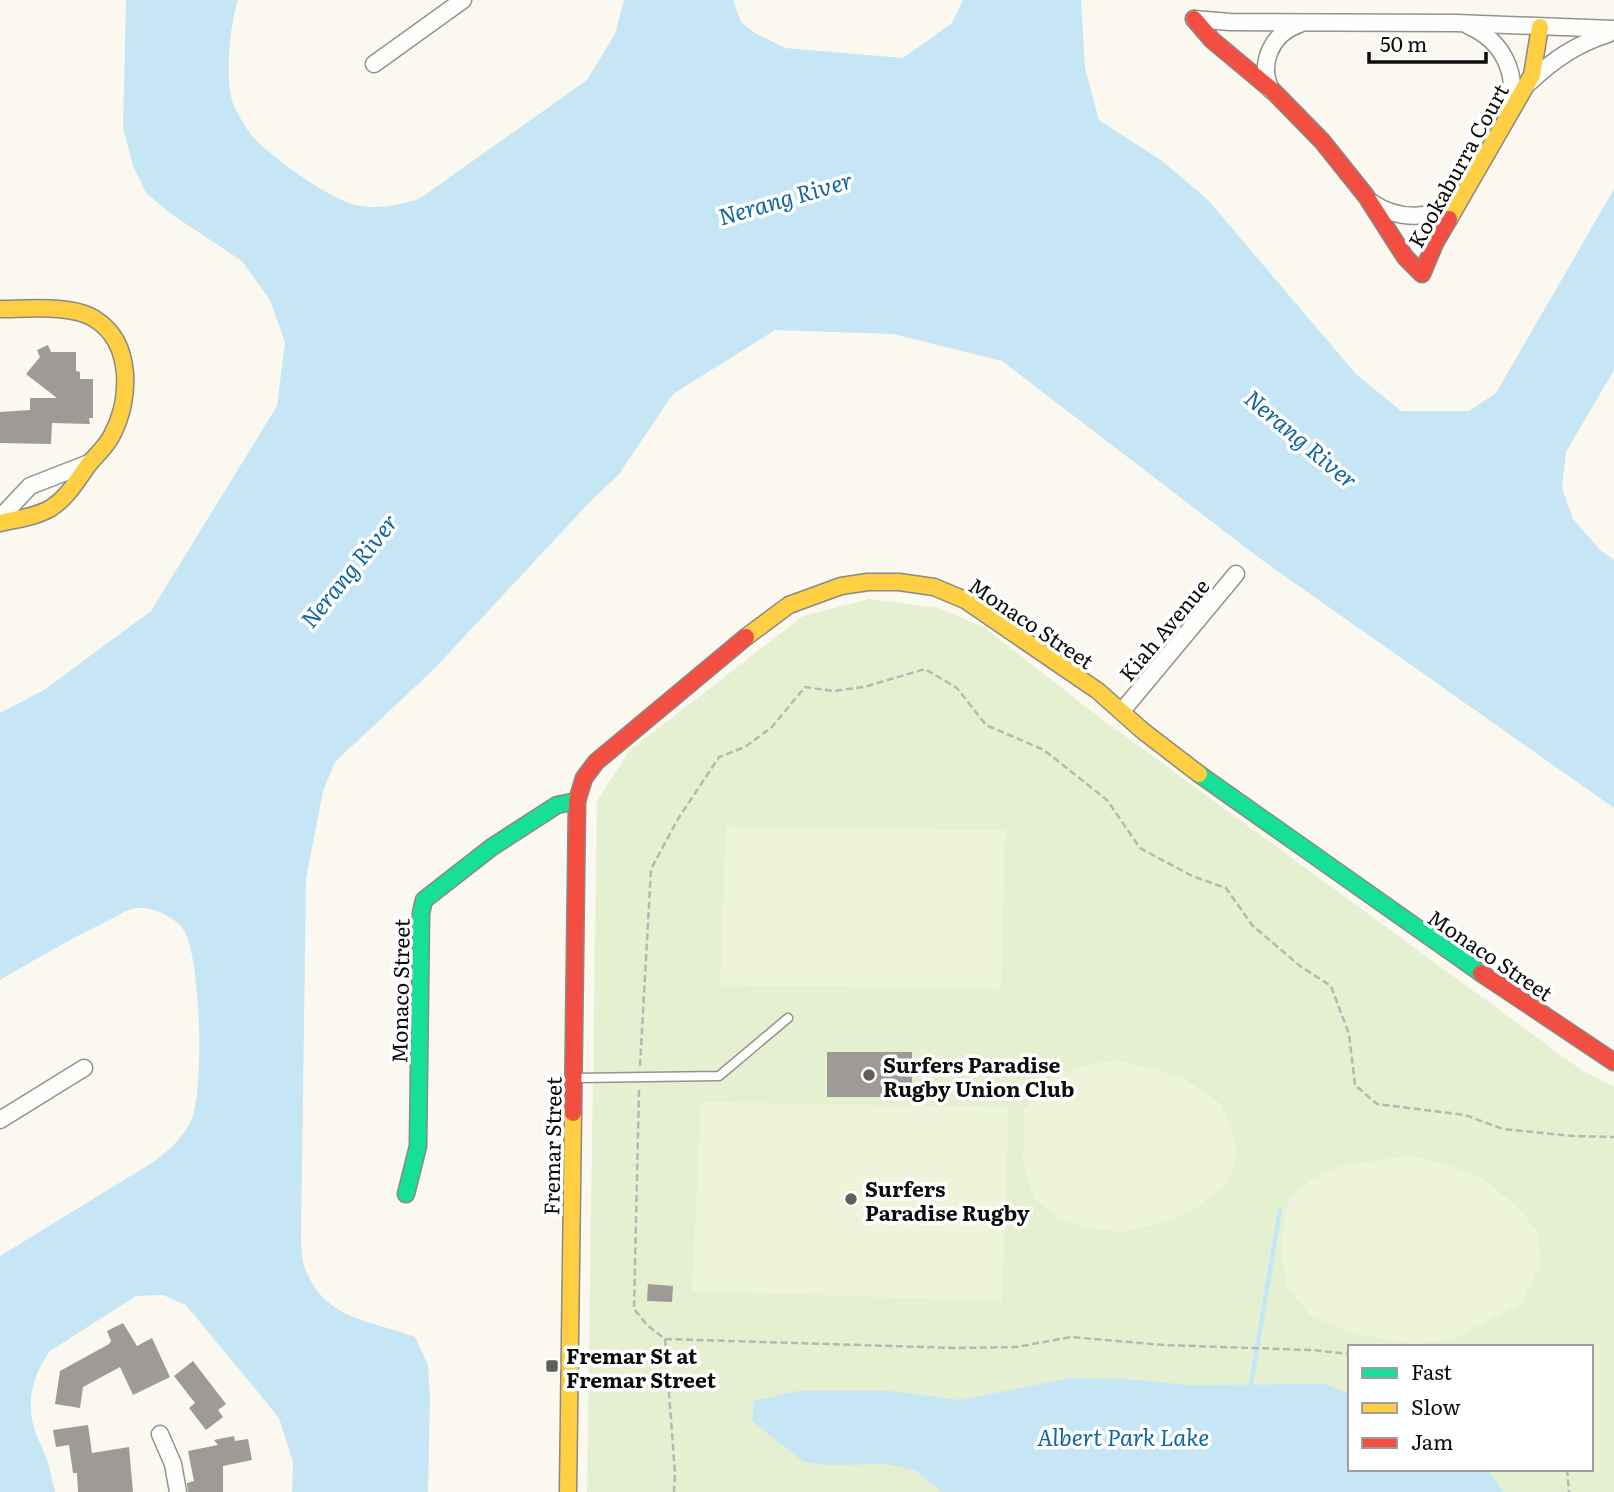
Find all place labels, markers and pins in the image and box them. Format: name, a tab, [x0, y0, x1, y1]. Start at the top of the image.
place label: Surfers Paradise Rugby Union Club	[883, 1048, 1074, 1103]
marker: Surfers Paradise Rugby Union Club	[861, 1067, 877, 1083]
place label: Surfers Paradise Rugby	[865, 1172, 1030, 1227]
marker: Surfers Paradise Rugby	[843, 1191, 859, 1207]
place label: Fremar St at Fremar Street	[566, 1339, 717, 1394]
marker: Fremar St at Fremar Street	[544, 1358, 560, 1374]

